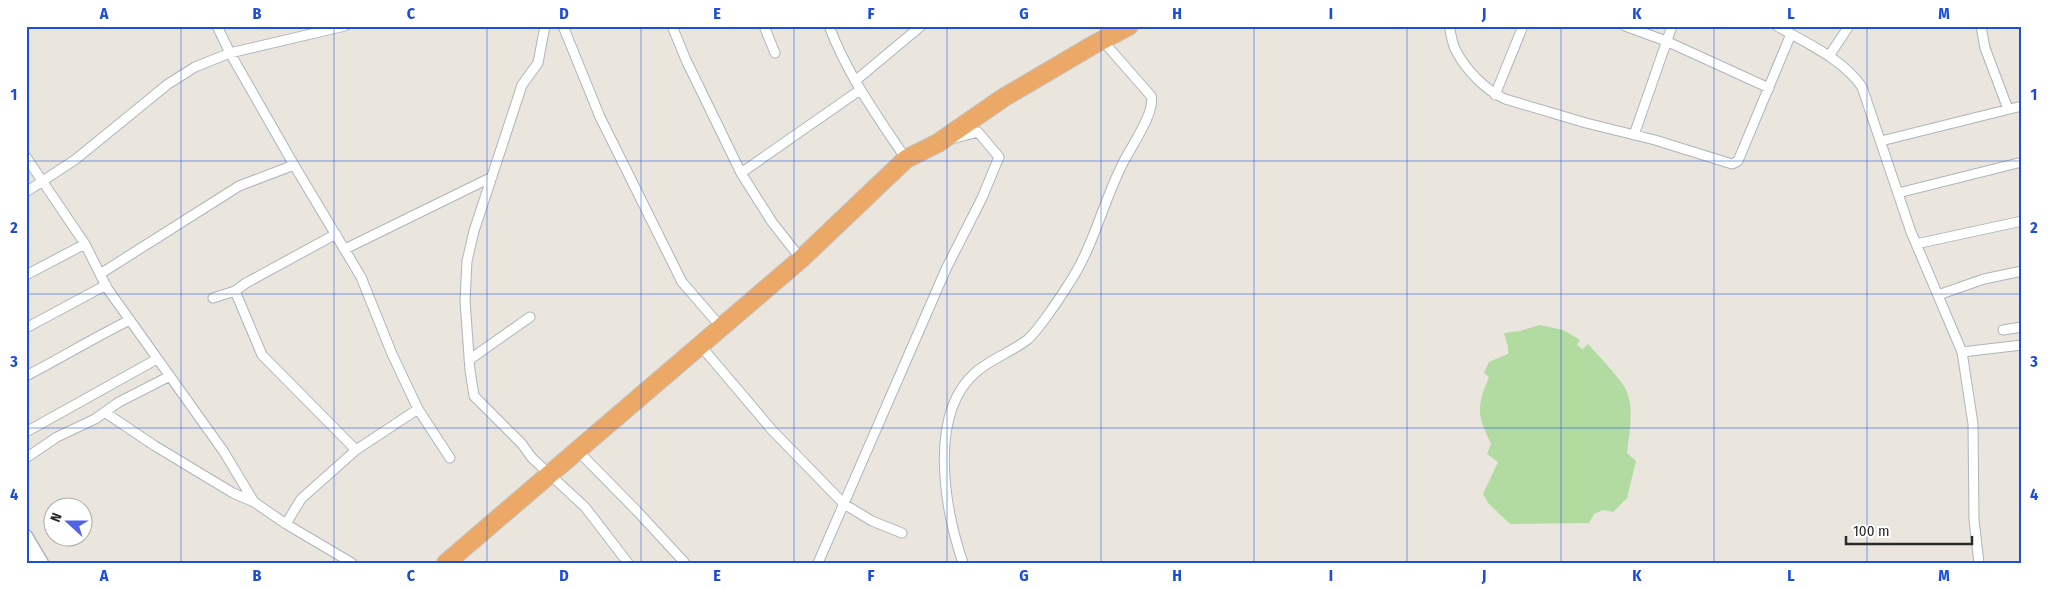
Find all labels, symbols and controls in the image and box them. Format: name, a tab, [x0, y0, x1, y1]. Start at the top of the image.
text: A	[99, 4, 109, 23]
text: B	[253, 4, 262, 23]
text: C	[407, 4, 416, 23]
text: D	[559, 4, 569, 23]
text: E	[713, 4, 721, 23]
text: F	[867, 4, 875, 23]
text: G	[1019, 4, 1029, 23]
text: H	[1172, 4, 1182, 23]
text: I	[1329, 4, 1333, 23]
text: J	[1481, 4, 1486, 23]
text: K	[1632, 4, 1642, 23]
text: L	[1787, 4, 1795, 23]
text: M	[1938, 4, 1950, 23]
text: 1	[11, 85, 17, 104]
text: 1	[2031, 85, 2037, 104]
text: 2	[9, 218, 18, 237]
text: 2	[2029, 218, 2038, 237]
text: 3	[9, 352, 18, 371]
text: 3	[2029, 352, 2038, 371]
text: 4	[10, 485, 18, 504]
text: 4	[2030, 485, 2038, 504]
north arrow	[42, 496, 92, 546]
text: N	[47, 511, 66, 524]
scale bar	[1846, 514, 1972, 546]
text: 100 m	[1853, 522, 1890, 540]
text: A	[99, 566, 109, 585]
text: B	[253, 566, 262, 585]
text: C	[407, 566, 416, 585]
text: D	[559, 566, 569, 585]
text: E	[713, 566, 721, 585]
text: F	[867, 566, 875, 585]
text: G	[1019, 566, 1029, 585]
text: H	[1172, 566, 1182, 585]
text: I	[1329, 566, 1333, 585]
text: J	[1481, 566, 1486, 585]
text: K	[1632, 566, 1642, 585]
text: L	[1787, 566, 1795, 585]
text: M	[1938, 566, 1950, 585]

